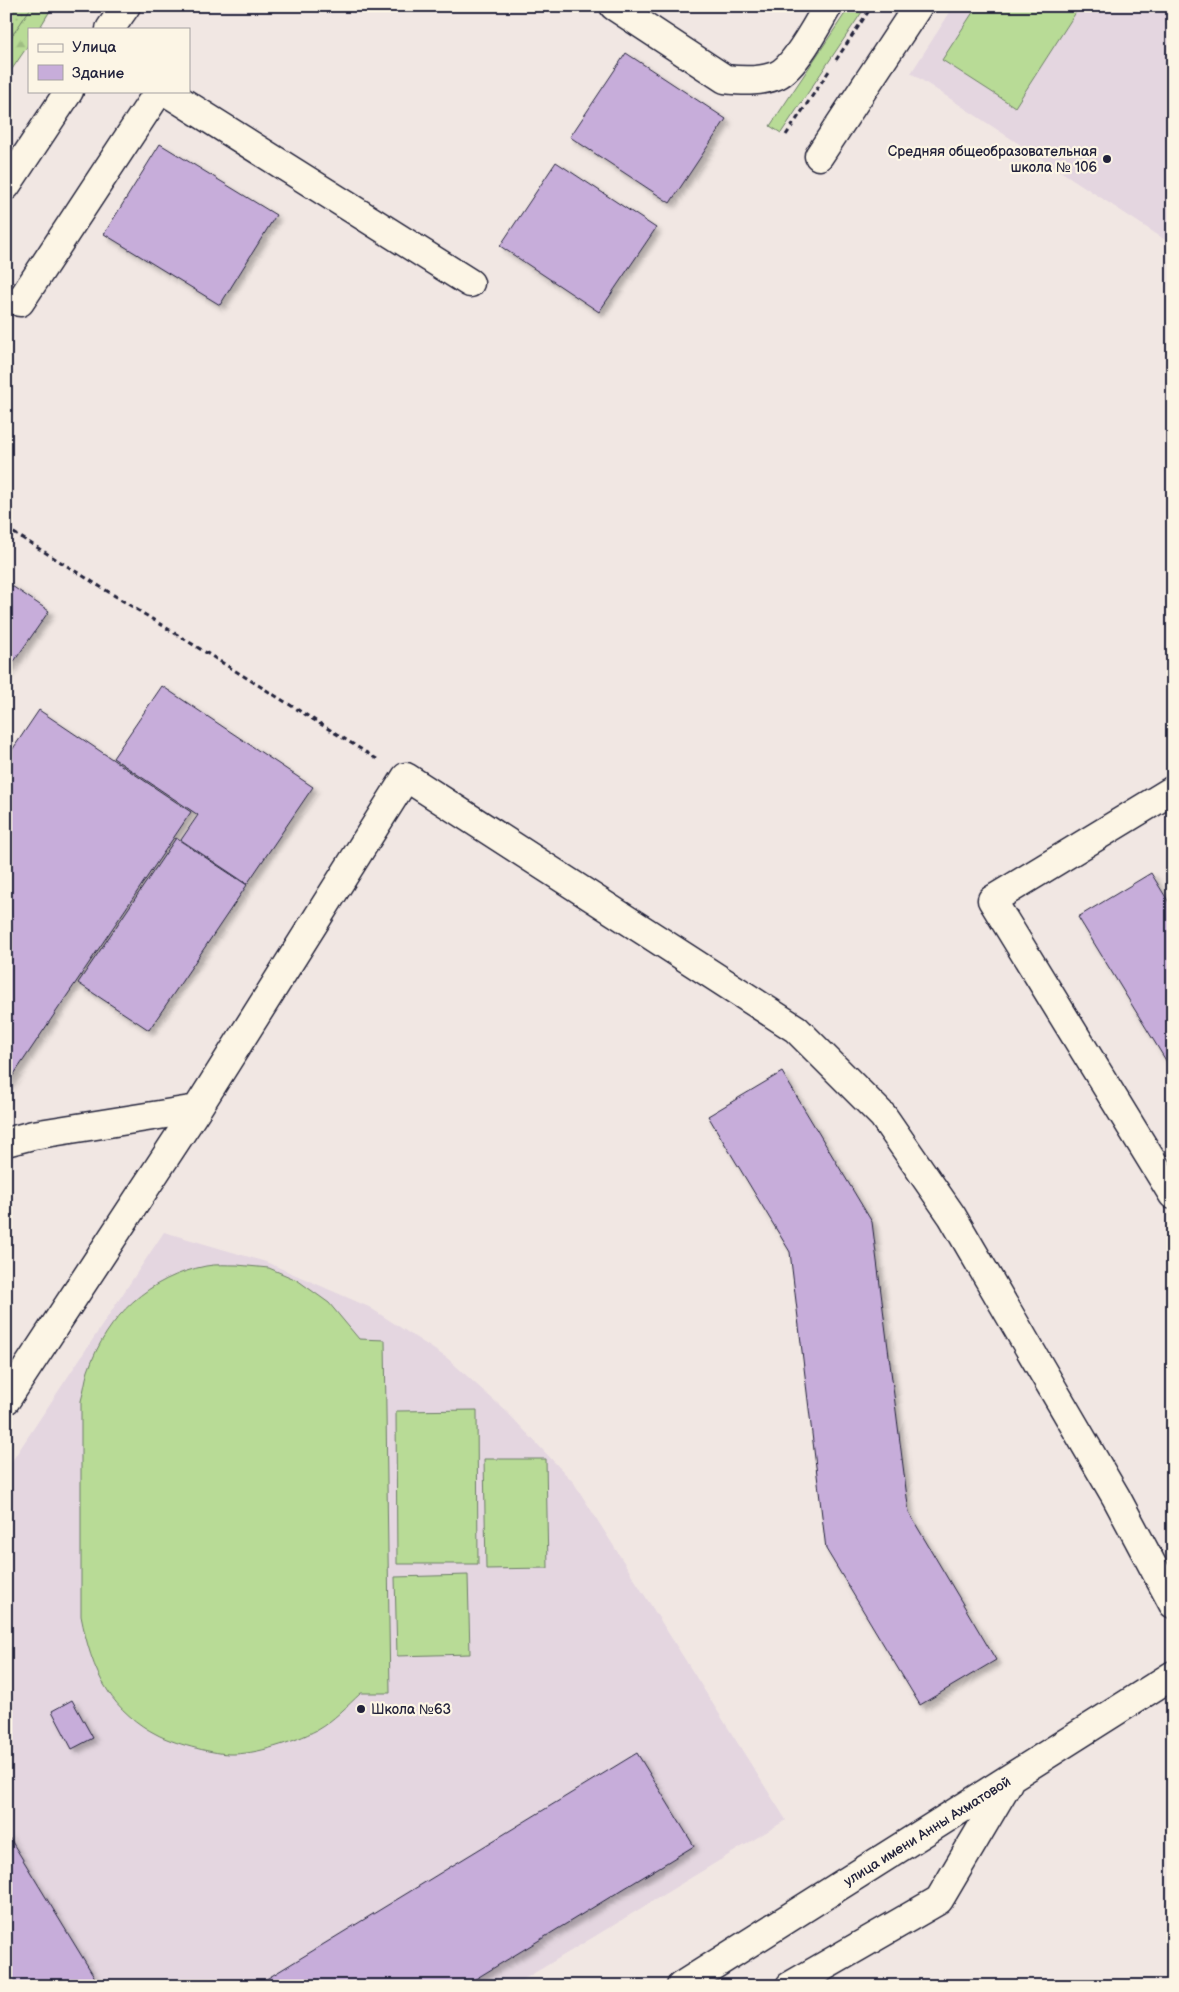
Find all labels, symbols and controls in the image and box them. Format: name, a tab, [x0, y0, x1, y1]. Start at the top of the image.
legend	[28, 28, 190, 92]
text: Улица	[72, 38, 117, 57]
text: Здание	[72, 64, 124, 83]
place label: Средняя общеобразовательная школа № 106	[888, 143, 1097, 176]
marker: Средняя общеобразовательная школа № 106	[1101, 153, 1113, 165]
place label: Школа №63	[371, 1701, 451, 1718]
marker: Школа №63	[355, 1703, 367, 1715]
street label: улица имени Анны Ахматовой	[841, 1773, 1014, 1890]

